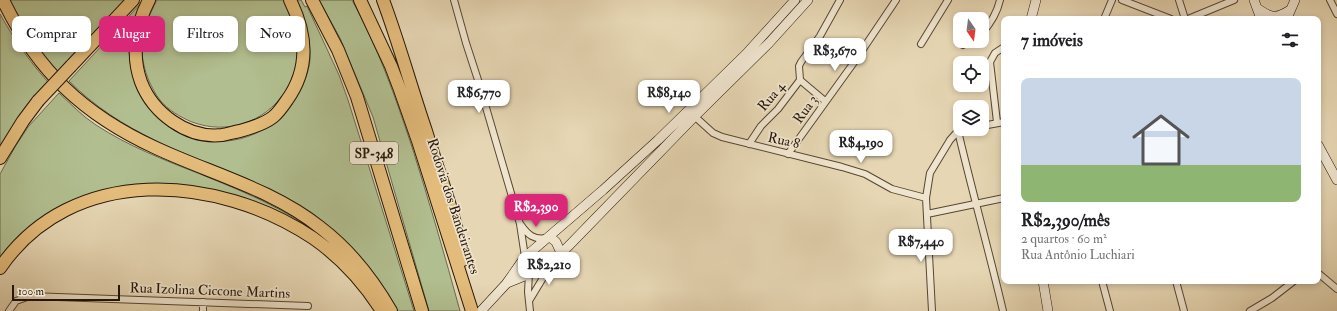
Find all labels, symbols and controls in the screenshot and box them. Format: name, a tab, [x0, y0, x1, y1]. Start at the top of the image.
north arrow	[953, 12, 989, 48]
map controls	[953, 12, 989, 136]
chip: Comprar	[12, 16, 91, 52]
chip: Alugar	[99, 16, 165, 52]
chip: Filtros	[173, 16, 238, 52]
chip: Novo	[246, 16, 305, 52]
icon: filters	[1279, 29, 1301, 51]
text: 7 imóveis	[1021, 30, 1083, 51]
pin: R$3,670	[798, 38, 872, 72]
text: R$3,670	[813, 43, 857, 59]
button: locate	[953, 56, 989, 92]
street label: Rua 4	[754, 77, 790, 115]
pin: R$6,770	[442, 80, 516, 114]
pin: R$8,140	[632, 80, 706, 114]
text: R$6,770	[457, 85, 501, 101]
text: R$8,140	[647, 85, 691, 101]
street label: Rua 3	[789, 92, 821, 127]
button: layers	[953, 100, 989, 136]
icon: home	[1125, 104, 1197, 176]
street label: Rua 8	[766, 129, 802, 153]
pin: R$4,190	[824, 130, 898, 164]
text: R$4,190	[839, 135, 883, 151]
street label: Rodovia dos Bandeirantes	[424, 136, 484, 276]
road number: SP-348	[350, 142, 398, 164]
pin: R$2,390	[499, 194, 573, 228]
text: R$2,390	[514, 199, 558, 215]
text: R$2,390/mês	[1021, 210, 1110, 231]
pin: R$7,440	[884, 229, 958, 263]
text: 2 quartos · 60 m²	[1021, 231, 1107, 247]
text: R$7,440	[898, 234, 944, 250]
text: Rua Antônio Luchiari	[1021, 247, 1135, 263]
pin: R$2,210	[512, 252, 586, 286]
text: R$2,210	[527, 257, 571, 273]
street label: Rua Izolina Ciccone Martins	[129, 279, 291, 302]
scale bar	[12, 283, 120, 302]
text: 100 m	[18, 285, 44, 298]

